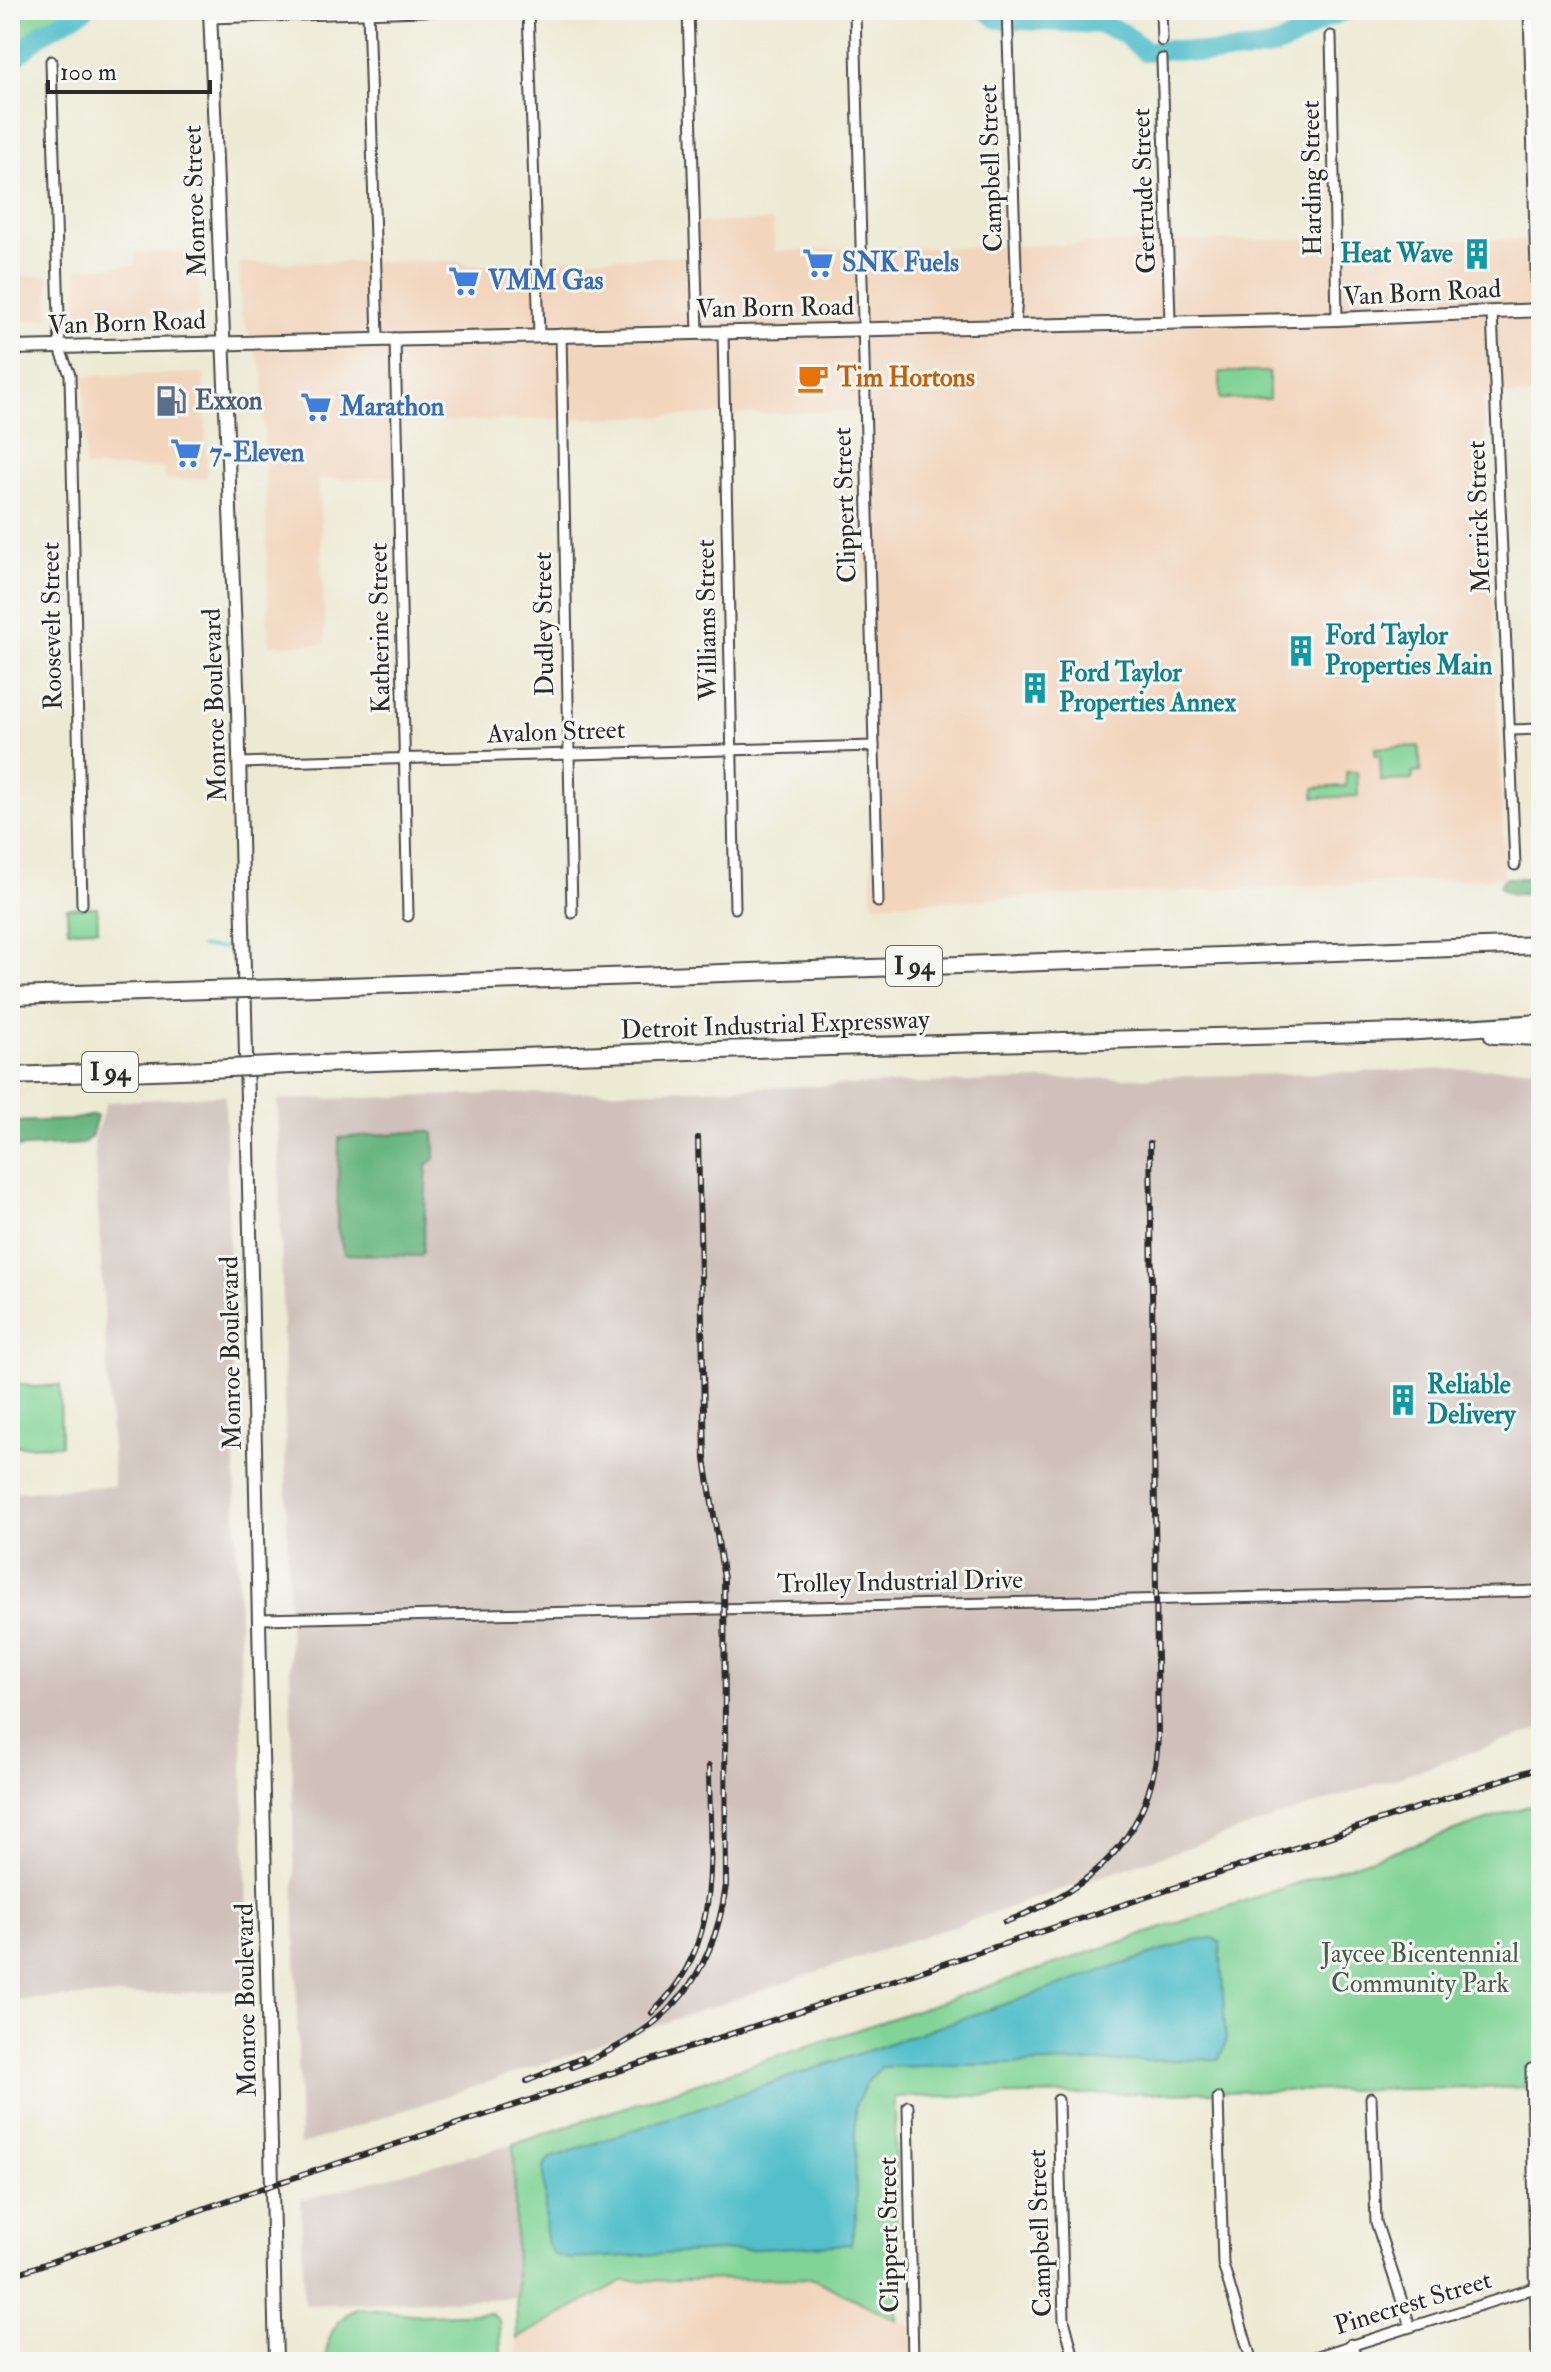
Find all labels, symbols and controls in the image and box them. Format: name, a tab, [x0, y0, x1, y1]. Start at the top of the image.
scale bar	[48, 44, 210, 94]
text: 100 m	[60, 57, 117, 88]
street label: Campbell Street	[972, 83, 1011, 252]
street label: Harding Street	[1295, 100, 1329, 256]
street label: Gertrude Street	[1125, 108, 1163, 274]
street label: Monroe Street	[176, 125, 214, 277]
building icon: Heat Wave	[1460, 237, 1494, 271]
place label: Heat Wave	[1340, 238, 1453, 270]
supermarket icon: SNK Fuels	[801, 246, 835, 280]
place label: SNK Fuels	[842, 247, 959, 279]
supermarket icon: VMM Gas	[447, 264, 481, 298]
place label: VMM Gas	[487, 265, 604, 297]
street label: Van Born Road	[1342, 273, 1502, 313]
street label: Van Born Road	[696, 291, 855, 325]
street label: Van Born Road	[47, 304, 207, 342]
cafe icon: Tim Hortons	[796, 361, 830, 395]
place label: Tim Hortons	[836, 362, 975, 394]
fuel station icon: Exxon	[154, 384, 188, 418]
place label: Exxon	[195, 385, 263, 417]
supermarket icon: Marathon	[299, 390, 333, 424]
place label: Marathon	[339, 391, 445, 423]
street label: Clippert Street	[826, 426, 865, 583]
supermarket icon: 7-Eleven	[169, 436, 203, 470]
place label: 7-Eleven	[210, 437, 305, 469]
street label: Merrick Street	[1460, 440, 1498, 594]
street label: Williams Street	[690, 539, 724, 702]
street label: Roosevelt Street	[35, 542, 69, 710]
street label: Katherine Street	[363, 542, 397, 714]
street label: Dudley Street	[527, 552, 561, 696]
street label: Monroe Boulevard	[196, 608, 234, 802]
place label: Ford Taylor Properties Main	[1325, 620, 1493, 683]
building icon: Ford Taylor Properties Main	[1284, 634, 1318, 668]
place label: Ford Taylor Properties Annex	[1059, 657, 1236, 720]
building icon: Ford Taylor Properties Annex	[1018, 671, 1052, 705]
street label: Avalon Street	[485, 714, 626, 750]
road number: I 94	[886, 946, 942, 986]
street label: Detroit Industrial Expressway	[620, 1004, 931, 1047]
road number: I 94	[82, 1052, 138, 1092]
street label: Monroe Boulevard	[213, 1256, 249, 1450]
place label: Reliable Delivery	[1427, 1369, 1517, 1432]
building icon: Reliable Delivery	[1386, 1383, 1420, 1417]
street label: Trolley Industrial Drive	[777, 1564, 1023, 1600]
street label: Monroe Boulevard	[228, 1903, 264, 2097]
park label: Jaycee Bicentennial Community Park	[1320, 1938, 1519, 2000]
street label: Campbell Street	[1021, 2148, 1060, 2317]
street label: Clippert Street	[872, 2157, 907, 2313]
street label: Pinecrest Street	[1331, 2264, 1495, 2342]

